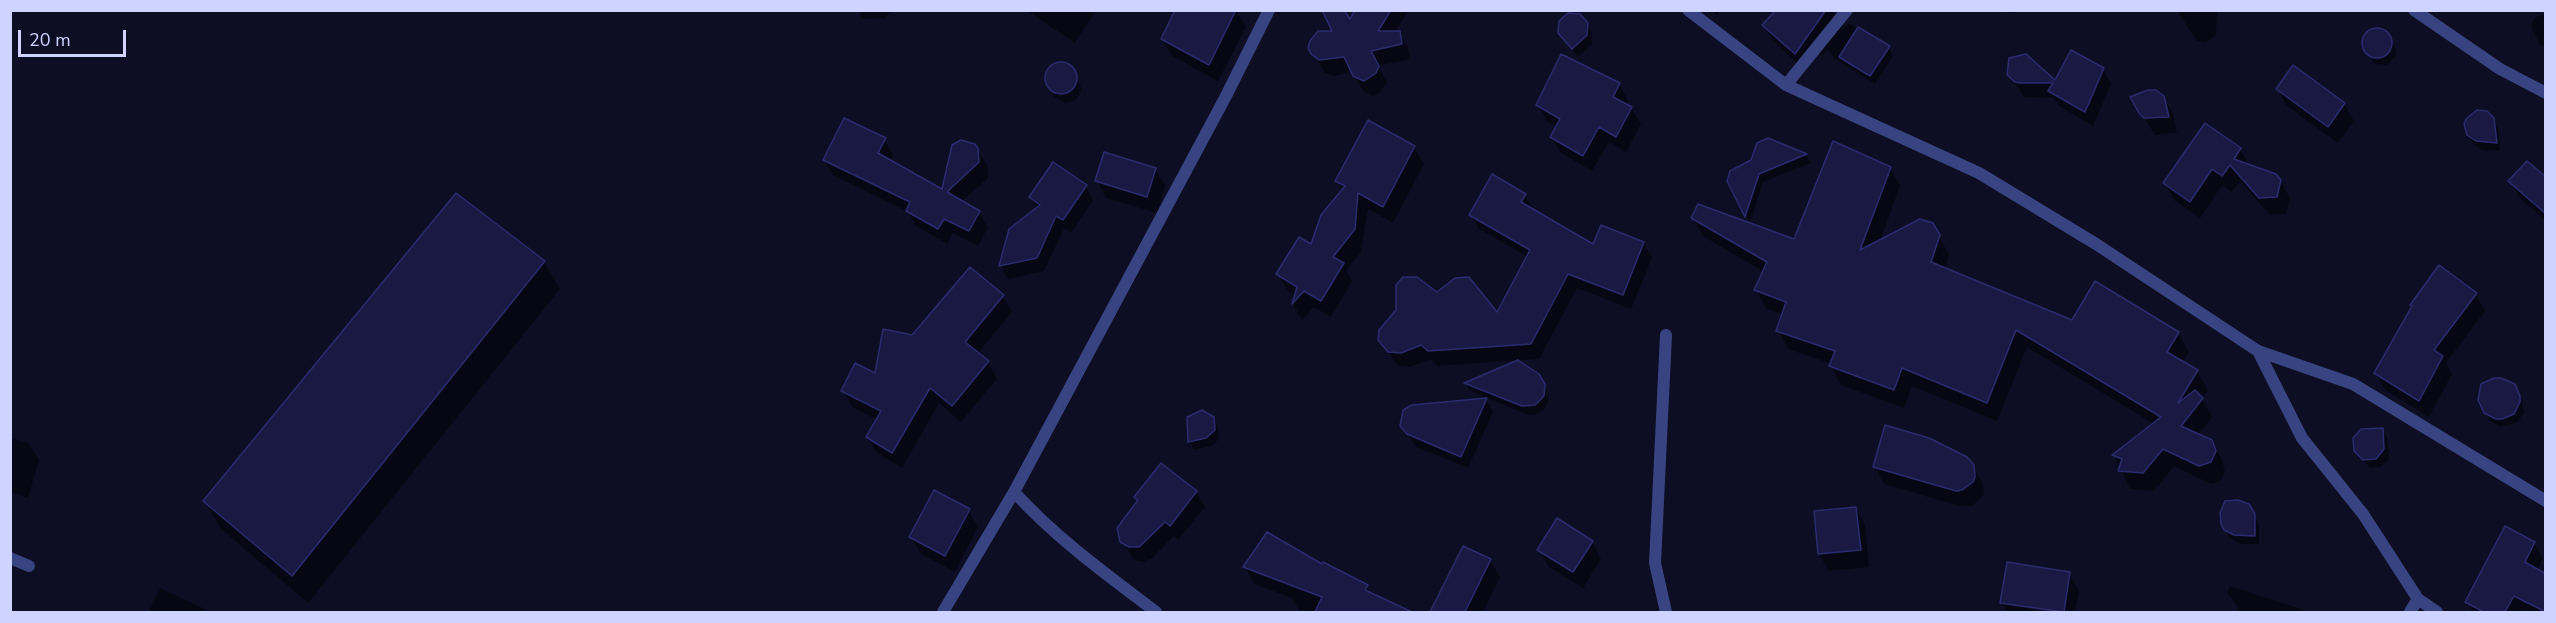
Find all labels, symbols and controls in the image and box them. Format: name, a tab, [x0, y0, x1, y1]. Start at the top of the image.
scale bar	[21, 18, 129, 56]
text: 20 m	[29, 28, 71, 52]

